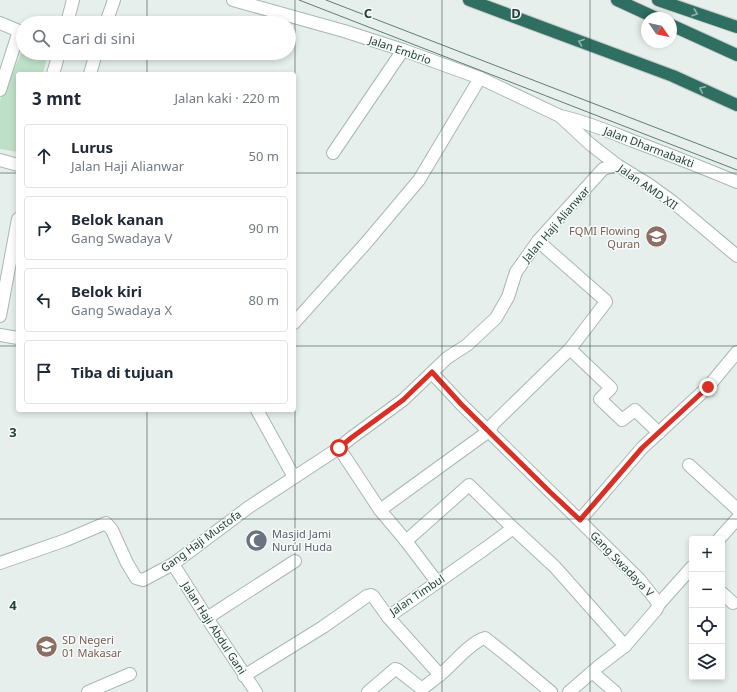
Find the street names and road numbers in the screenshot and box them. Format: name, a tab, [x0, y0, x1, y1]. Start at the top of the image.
street label: Jalan Embrio	[366, 32, 434, 67]
street label: Jalan Dharmabakti	[601, 122, 696, 171]
street label: Jalan AMD XII	[615, 160, 681, 213]
street label: Jalan Haji Alianwar	[518, 182, 593, 265]
street label: Gang Haji Mustofa	[157, 506, 244, 575]
street label: Gang Swadaya V	[587, 528, 658, 600]
street label: Jalan Timbul	[385, 571, 447, 619]
street label: Jalan Haji Abdul Gani	[178, 578, 250, 677]

